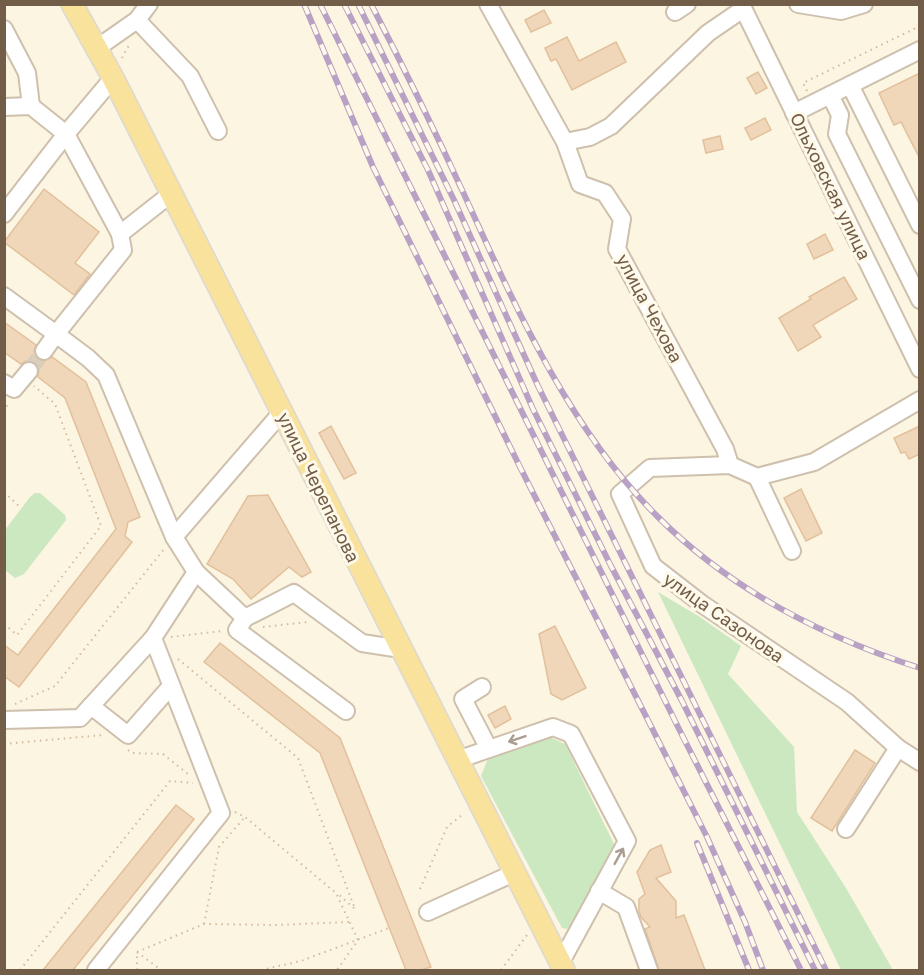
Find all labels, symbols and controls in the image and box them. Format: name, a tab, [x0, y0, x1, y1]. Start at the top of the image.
street label: Ольховская улица	[786, 109, 876, 263]
street label: улица Чехова	[612, 250, 688, 366]
street label: улица Черепанова	[273, 408, 365, 566]
street label: улица Сазонова	[660, 567, 788, 667]
one-way arrow	[508, 735, 527, 746]
one-way arrow	[613, 848, 625, 865]

